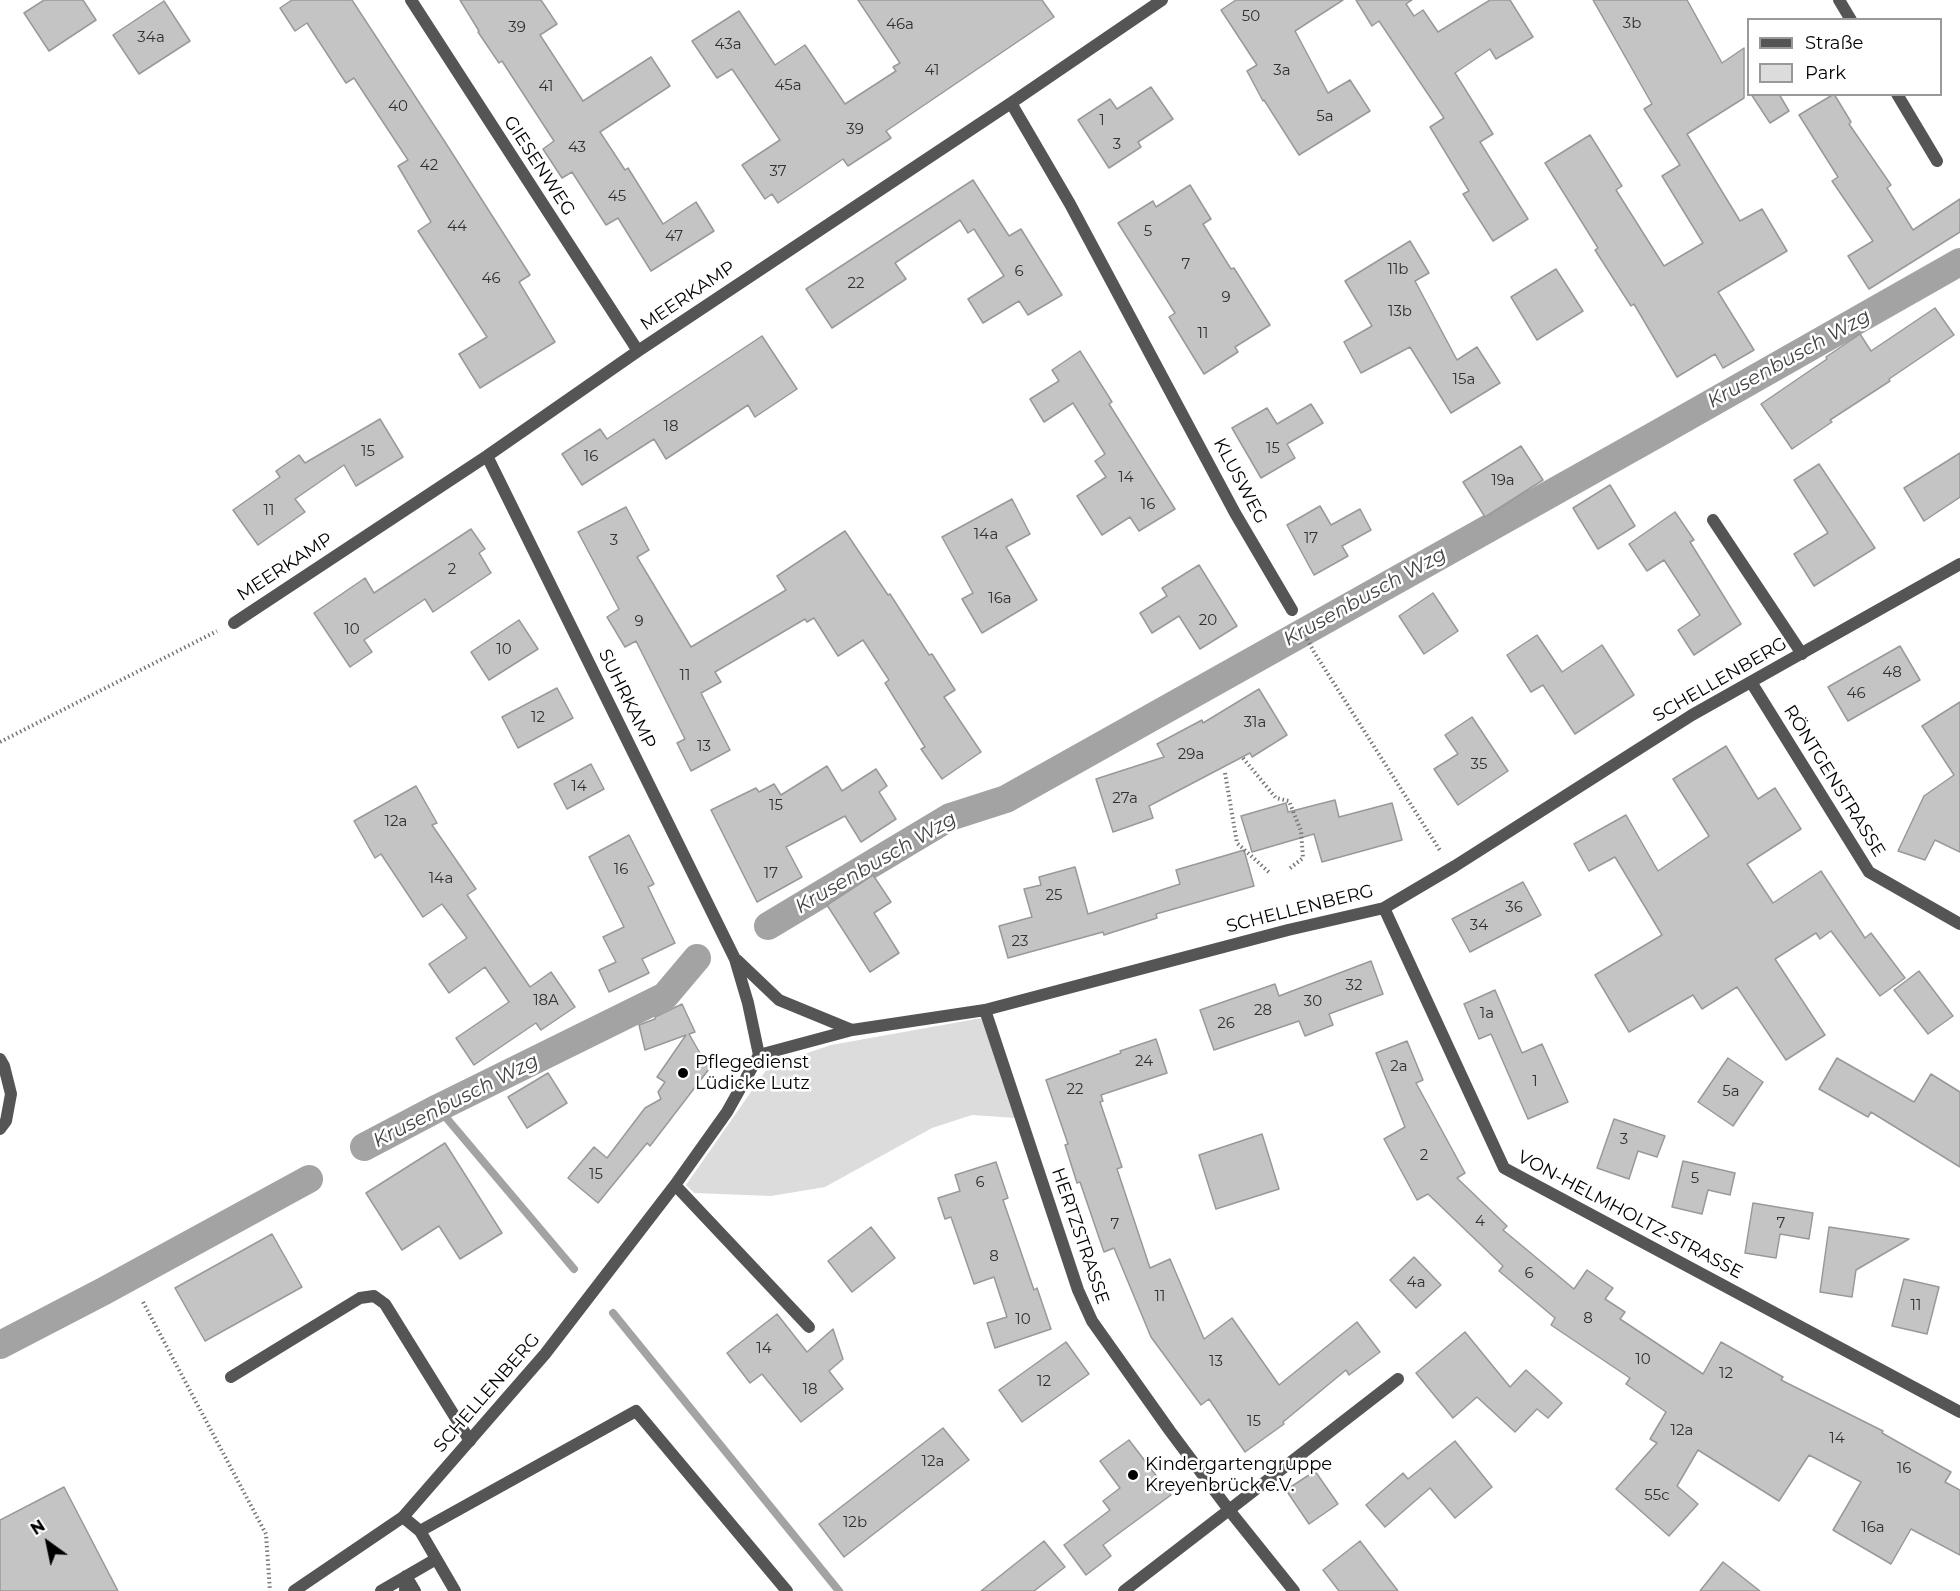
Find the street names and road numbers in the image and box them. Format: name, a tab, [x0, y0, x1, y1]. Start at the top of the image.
street label: GIESENWEG	[499, 112, 579, 220]
street label: MEERKAMP	[637, 256, 739, 336]
street label: KLUSWEG	[1208, 434, 1272, 528]
street label: MEERKAMP	[233, 528, 337, 606]
street label: SCHELLENBERG	[1649, 633, 1791, 727]
street label: SUHRKAMP	[594, 646, 660, 752]
street label: RÖNTGENSTRASSE	[1779, 701, 1889, 861]
street label: SCHELLENBERG	[1224, 880, 1376, 938]
street label: VON-HELMHOLTZ-STRASSE	[1514, 1146, 1746, 1284]
street label: HERTZSTRASSE	[1047, 1165, 1113, 1307]
street label: SCHELLENBERG	[429, 1329, 545, 1457]

